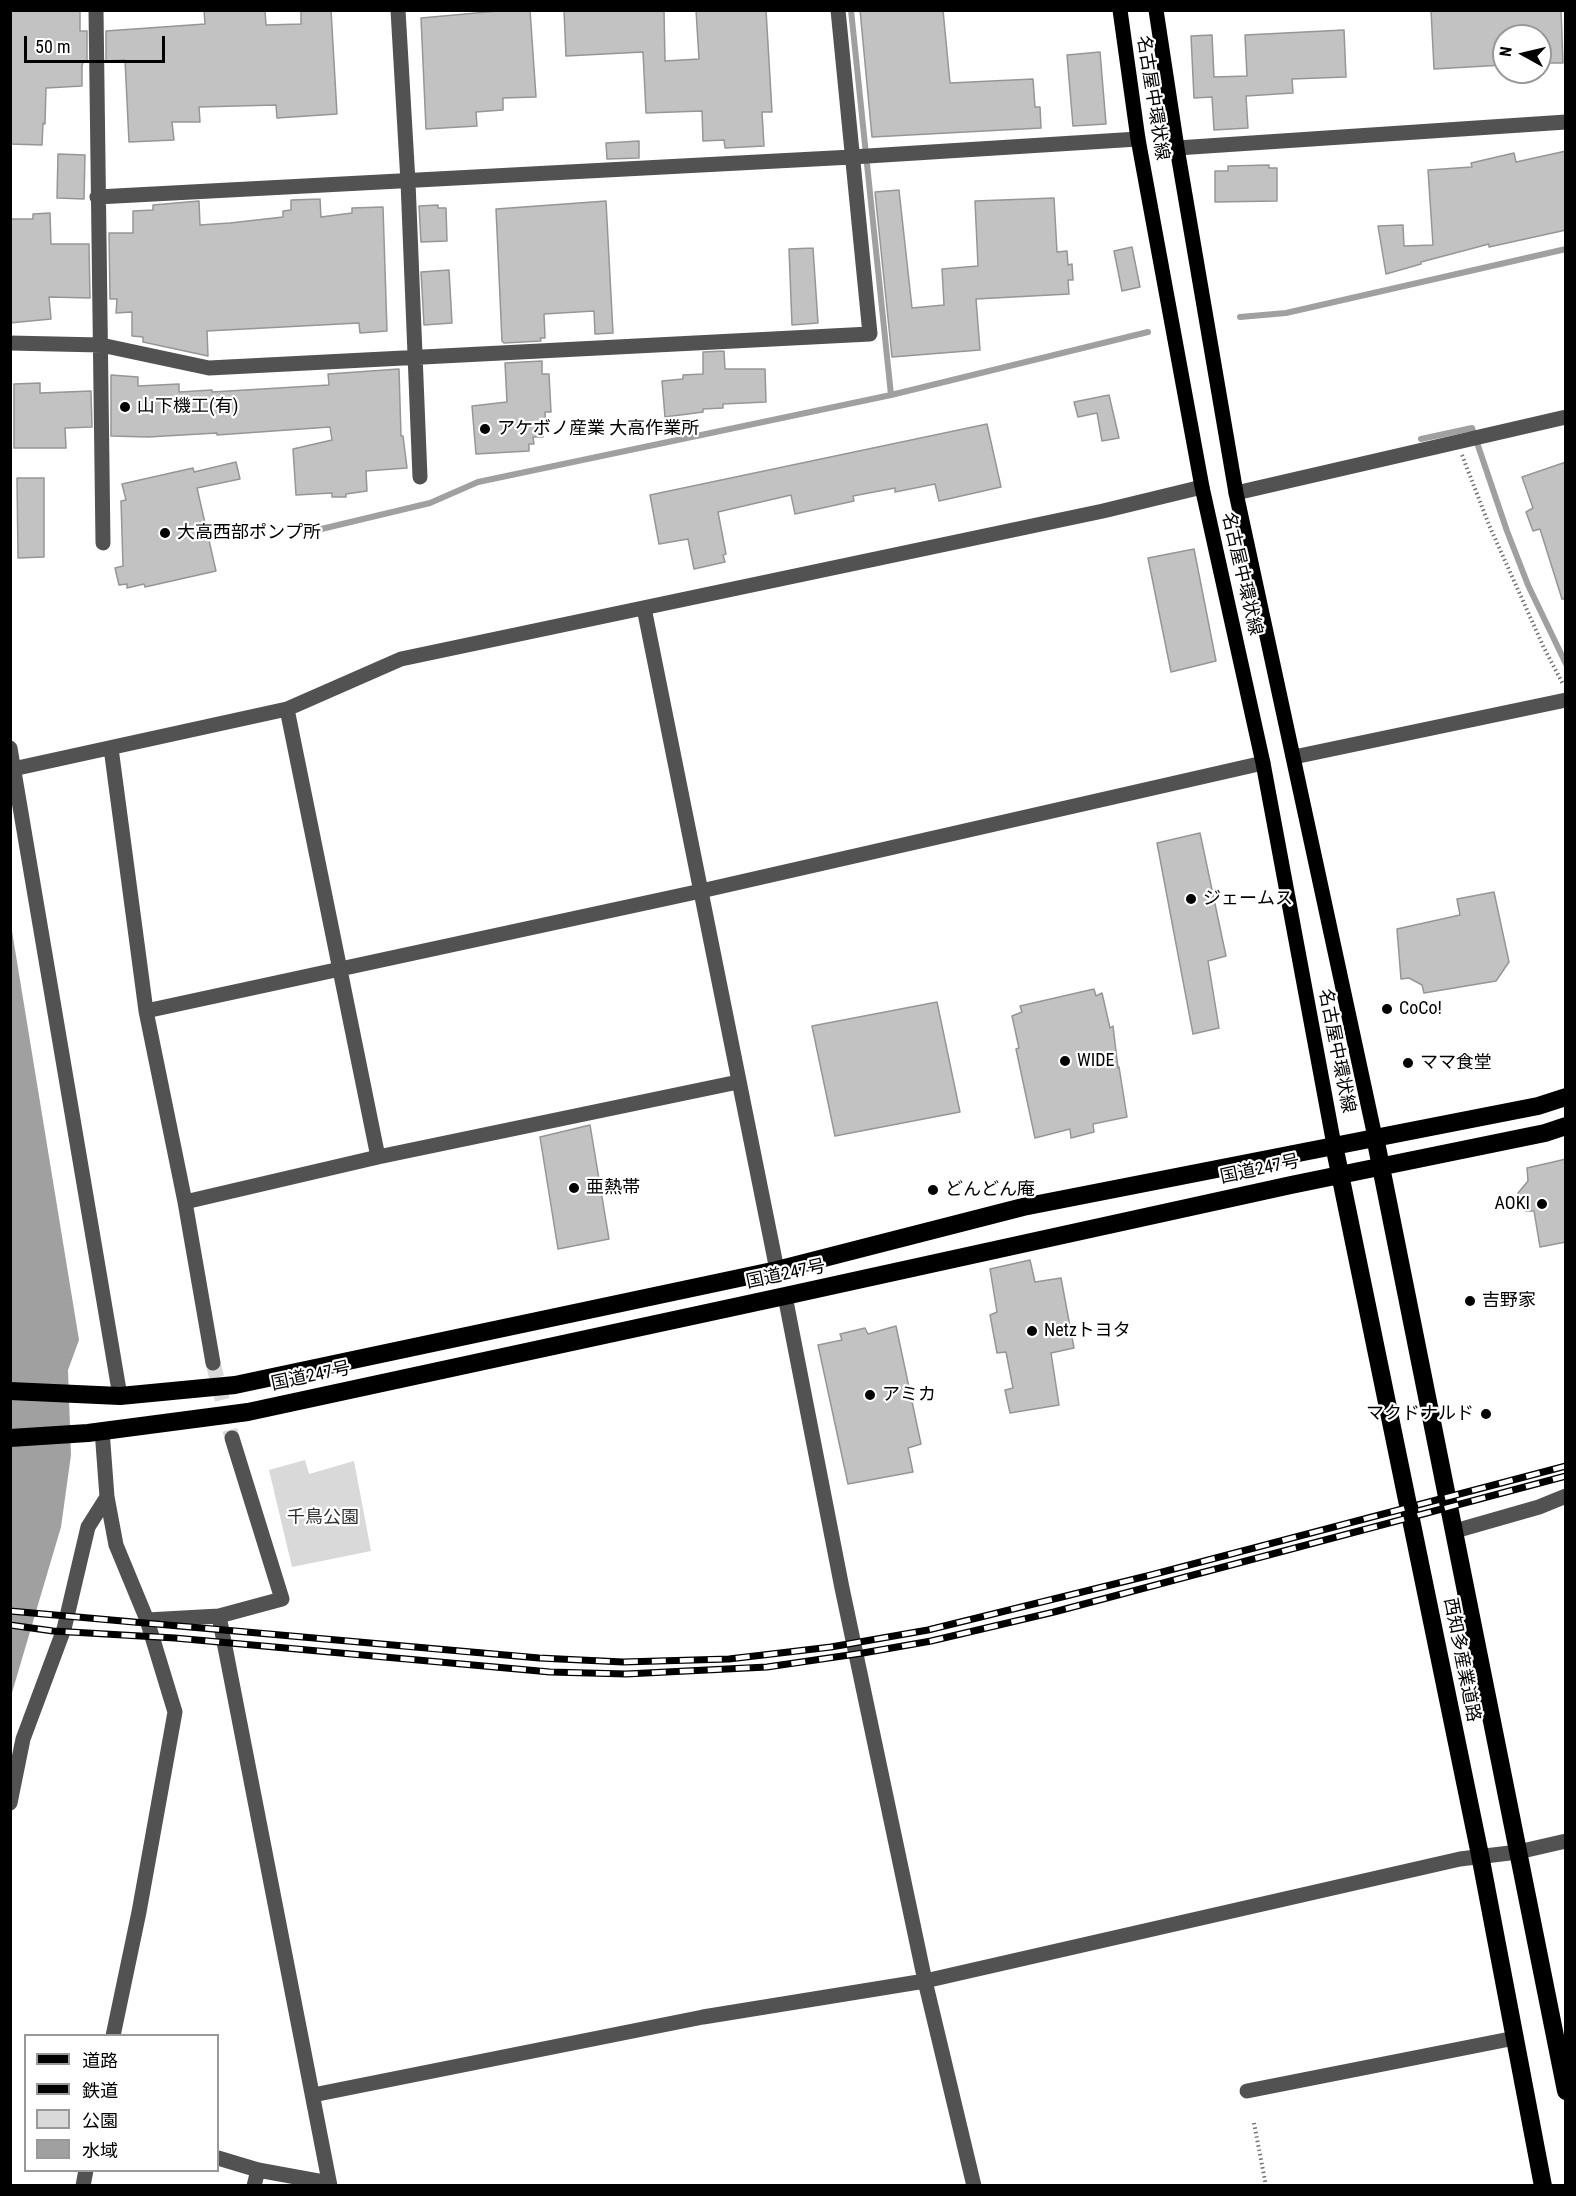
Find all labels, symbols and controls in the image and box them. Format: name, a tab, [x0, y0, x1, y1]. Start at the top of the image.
scale bar	[27, 24, 168, 62]
north arrow	[1492, 24, 1552, 84]
street label: 名古屋中環状線	[1131, 34, 1173, 162]
text: 50 m	[35, 36, 70, 57]
text: N	[1496, 46, 1516, 58]
place label: 山下機工(有)	[137, 396, 238, 418]
marker: 山下機工(有)	[118, 400, 132, 414]
place label: アケボノ産業 大高作業所	[497, 418, 699, 440]
marker: アケボノ産業 大高作業所	[478, 422, 492, 436]
street label: 名古屋中環状線	[1216, 510, 1266, 638]
place label: 大高西部ポンプ所	[177, 522, 321, 544]
marker: 大高西部ポンプ所	[158, 526, 172, 540]
place label: ジェームス	[1203, 888, 1293, 910]
marker: ジェームス	[1184, 892, 1198, 906]
street label: 名古屋中環状線	[1313, 987, 1359, 1115]
place label: CoCo!	[1399, 998, 1442, 1020]
marker: CoCo!	[1380, 1002, 1394, 1016]
place label: WIDE	[1077, 1050, 1114, 1072]
place label: ママ食堂	[1420, 1052, 1492, 1074]
marker: WIDE	[1058, 1054, 1072, 1068]
marker: ママ食堂	[1401, 1056, 1415, 1070]
street label: 国道247号	[1218, 1151, 1302, 1189]
place label: 亜熱帯	[586, 1177, 640, 1199]
place label: どんどん庵	[945, 1179, 1035, 1201]
marker: 亜熱帯	[567, 1181, 581, 1195]
marker: どんどん庵	[926, 1183, 940, 1197]
place label: AOKI	[1495, 1193, 1530, 1215]
marker: AOKI	[1535, 1197, 1549, 1211]
street label: 国道247号	[744, 1256, 828, 1294]
place label: 吉野家	[1482, 1290, 1536, 1312]
marker: 吉野家	[1463, 1294, 1477, 1308]
place label: Netzトヨタ	[1044, 1320, 1131, 1342]
marker: Netzトヨタ	[1025, 1324, 1039, 1338]
street label: 国道247号	[269, 1358, 353, 1396]
place label: アミカ	[882, 1384, 936, 1406]
marker: アミカ	[863, 1388, 877, 1402]
place label: マクドナルド	[1366, 1403, 1474, 1425]
marker: マクドナルド	[1479, 1407, 1493, 1421]
park label: 千鳥公園	[287, 1507, 359, 1529]
street label: 西知多産業道路	[1438, 1596, 1484, 1724]
legend	[24, 2034, 219, 2172]
text: 道路	[82, 2050, 118, 2071]
text: 鉄道	[82, 2080, 118, 2101]
text: 公園	[82, 2110, 118, 2131]
text: 水域	[82, 2140, 118, 2161]

